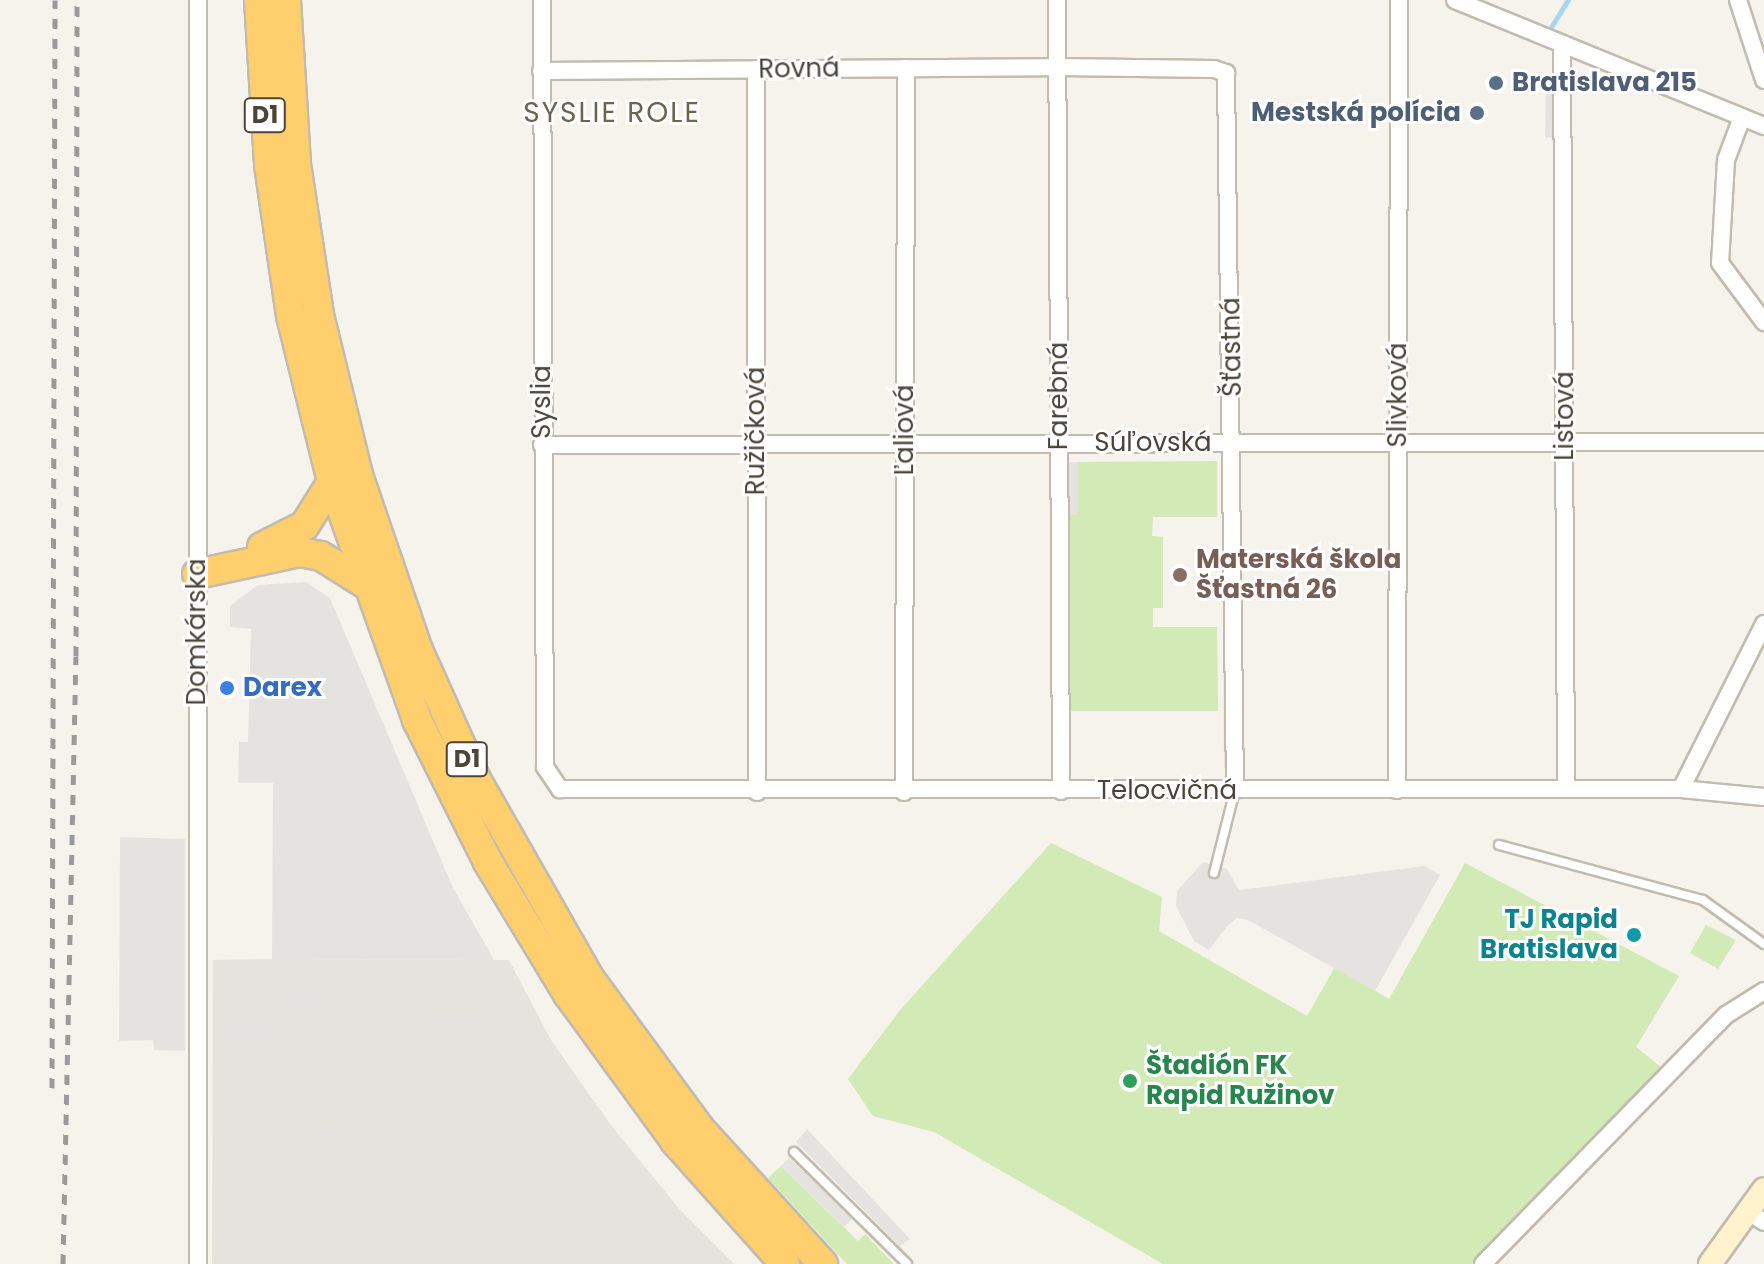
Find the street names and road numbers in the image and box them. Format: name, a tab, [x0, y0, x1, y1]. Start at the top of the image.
street label: Rovná	[758, 53, 840, 85]
road number: D1	[243, 95, 287, 135]
street label: Šťastná	[1216, 297, 1248, 397]
street label: Farebná	[1043, 342, 1075, 450]
street label: Slivková	[1382, 343, 1414, 447]
street label: Syslia	[526, 365, 558, 439]
street label: Ružičková	[740, 367, 772, 495]
street label: Listová	[1549, 371, 1581, 461]
street label: Ľaliová	[889, 385, 921, 475]
street label: Súľovská	[1094, 427, 1212, 459]
street label: Domkárska	[181, 558, 213, 706]
road number: D1	[445, 739, 489, 779]
street label: Telocvičná	[1097, 775, 1237, 807]

